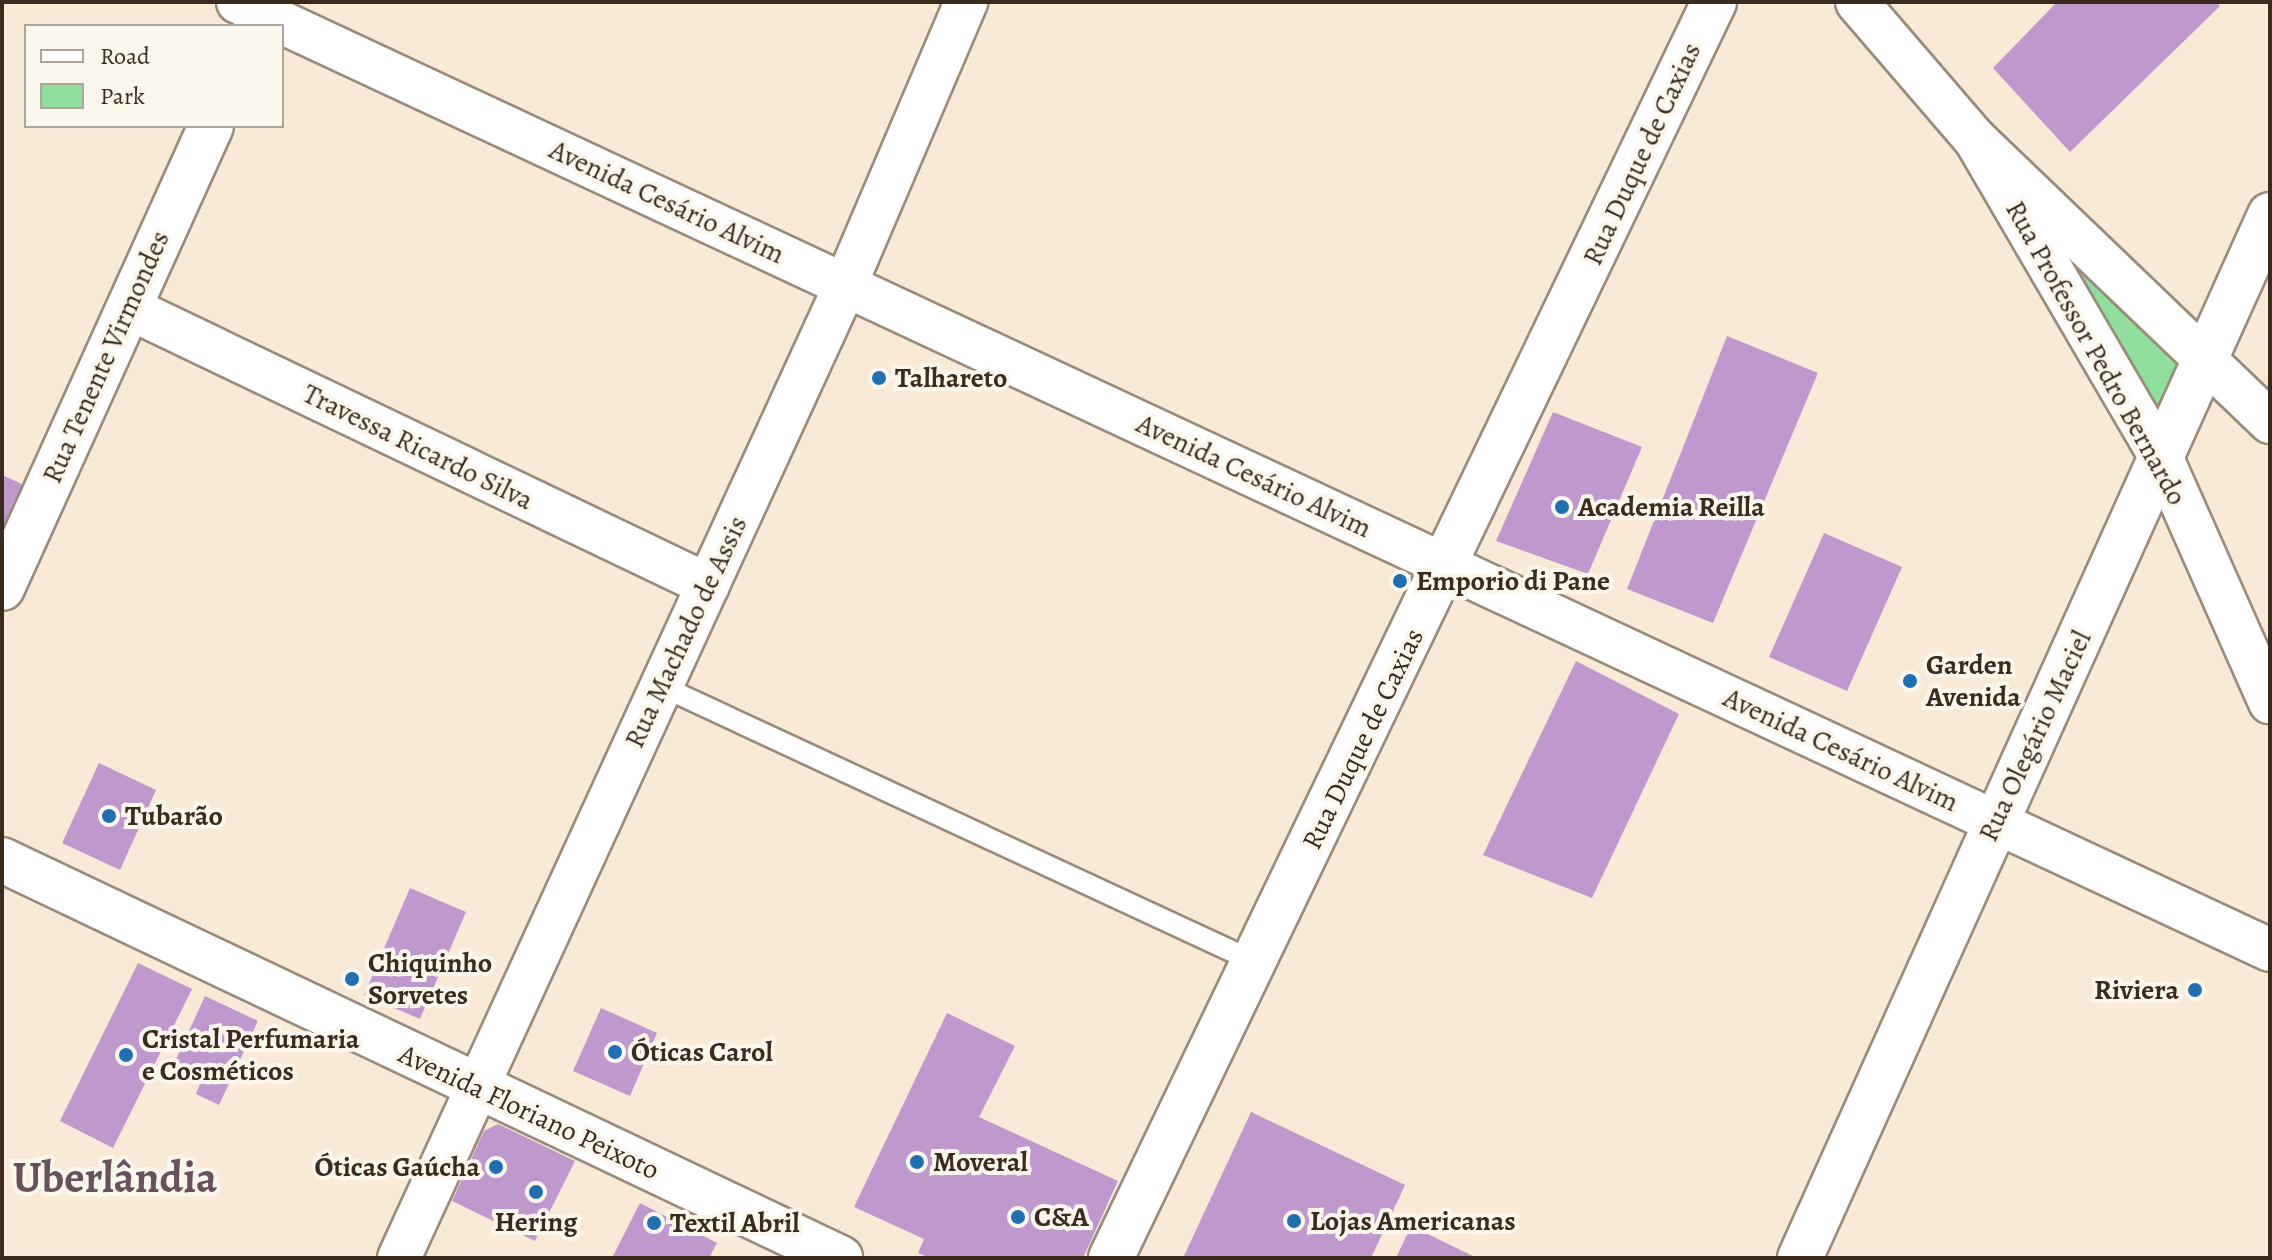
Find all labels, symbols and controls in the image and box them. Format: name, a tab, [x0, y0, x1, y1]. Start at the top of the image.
legend	[24, 24, 284, 128]
street label: Rua Duque de Caxias	[1576, 37, 1708, 271]
text: Road	[100, 40, 150, 72]
text: Park	[100, 80, 145, 112]
street label: Avenida Cesário Alvim	[544, 133, 790, 271]
street label: Rua Professor Pedro Bernardo	[1998, 195, 2194, 511]
street label: Rua Tenente Virmondes	[35, 226, 177, 488]
place label: Talhareto	[895, 361, 1007, 395]
marker: Talhareto	[870, 369, 888, 387]
street label: Travessa Ricardo Silva	[298, 377, 538, 517]
street label: Avenida Cesário Alvim	[1131, 407, 1377, 545]
place label: Academia Reilla	[1578, 490, 1765, 524]
marker: Academia Reilla	[1553, 498, 1571, 516]
street label: Rua Machado de Assis	[618, 511, 754, 753]
place label: Emporio di Pane	[1416, 564, 1610, 598]
marker: Emporio di Pane	[1391, 572, 1409, 590]
street label: Rua Duque de Caxias	[1295, 623, 1431, 855]
street label: Rua Olegário Maciel	[1971, 625, 2099, 847]
place label: Garden Avenida	[1926, 648, 2021, 714]
marker: Garden Avenida	[1901, 672, 1919, 690]
street label: Avenida Cesário Alvim	[1718, 681, 1964, 819]
place label: Tubarão	[125, 799, 223, 833]
marker: Tubarão	[100, 807, 118, 825]
place label: Chiquinho Sorvetes	[368, 946, 492, 1012]
marker: Chiquinho Sorvetes	[343, 970, 361, 988]
place label: Riviera	[2094, 973, 2179, 1007]
marker: Riviera	[2186, 981, 2204, 999]
place label: Cristal Perfumaria e Cosméticos	[142, 1022, 360, 1088]
place label: Óticas Carol	[631, 1035, 773, 1069]
street label: Avenida Floriano Peixoto	[394, 1037, 664, 1187]
marker: Óticas Carol	[606, 1043, 624, 1061]
marker: Cristal Perfumaria e Cosméticos	[117, 1046, 135, 1064]
place label: Moveral	[933, 1145, 1028, 1179]
place label: Óticas Gaúcha	[315, 1150, 480, 1184]
district label: Uberlândia	[13, 1151, 217, 1203]
marker: Moveral	[908, 1153, 926, 1171]
marker: Óticas Gaúcha	[487, 1158, 505, 1176]
marker: Hering	[527, 1183, 545, 1201]
place label: C&A	[1034, 1200, 1089, 1234]
place label: Lojas Americanas	[1310, 1204, 1516, 1238]
place label: Hering	[495, 1205, 577, 1239]
place label: Textil Abril	[670, 1206, 800, 1240]
marker: C&A	[1009, 1208, 1027, 1226]
marker: Lojas Americanas	[1285, 1212, 1303, 1230]
marker: Textil Abril	[645, 1214, 663, 1232]

